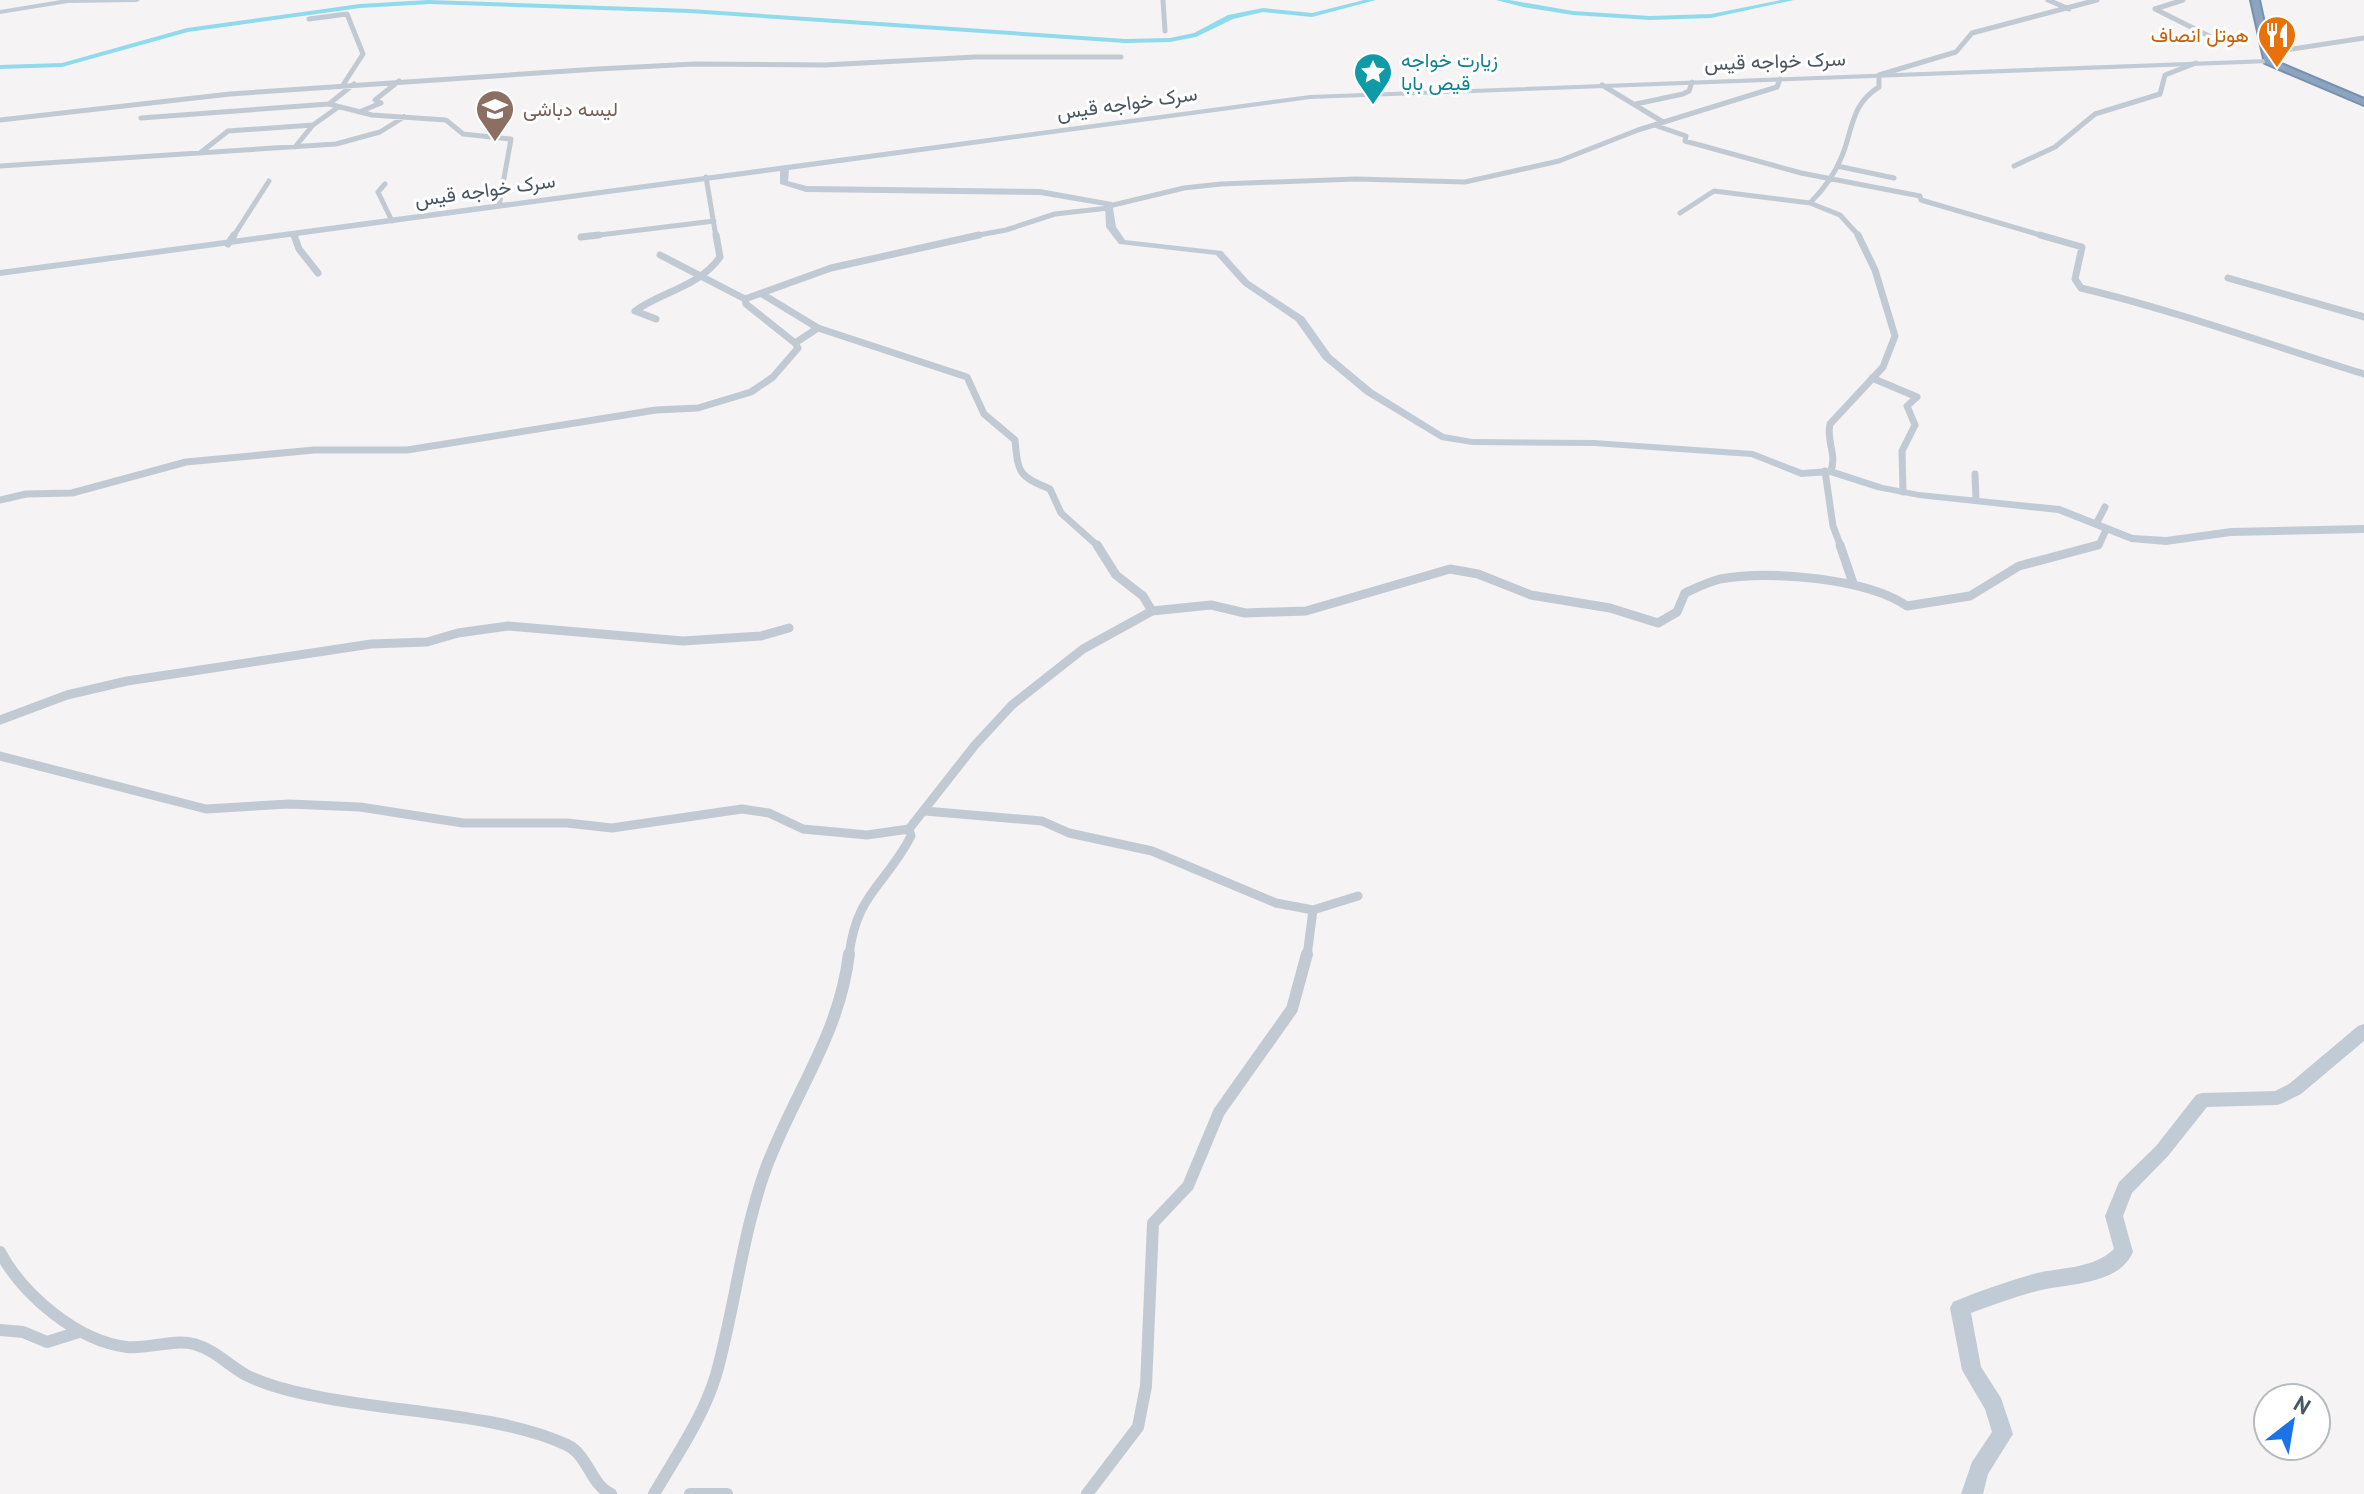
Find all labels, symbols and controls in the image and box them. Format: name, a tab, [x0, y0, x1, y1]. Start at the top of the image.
restaurant icon: هوتل انصاف	[2256, 14, 2298, 69]
place label: هوتل انصاف	[2151, 22, 2249, 48]
street label: سرک خواجه قیس	[1704, 46, 1846, 76]
place label: زیارت خواجه قیص بابا	[1401, 47, 1498, 96]
place icon: زیارت خواجه قیص بابا	[1352, 51, 1394, 106]
street label: سرک خواجه قیس	[1055, 80, 1199, 126]
school or university icon: لیسه دباشی	[474, 88, 516, 143]
place label: لیسه دباشی	[523, 96, 618, 122]
street label: سرک خواجه قیس	[413, 167, 557, 213]
north arrow	[2252, 1382, 2332, 1462]
text: N	[2289, 1389, 2316, 1421]

